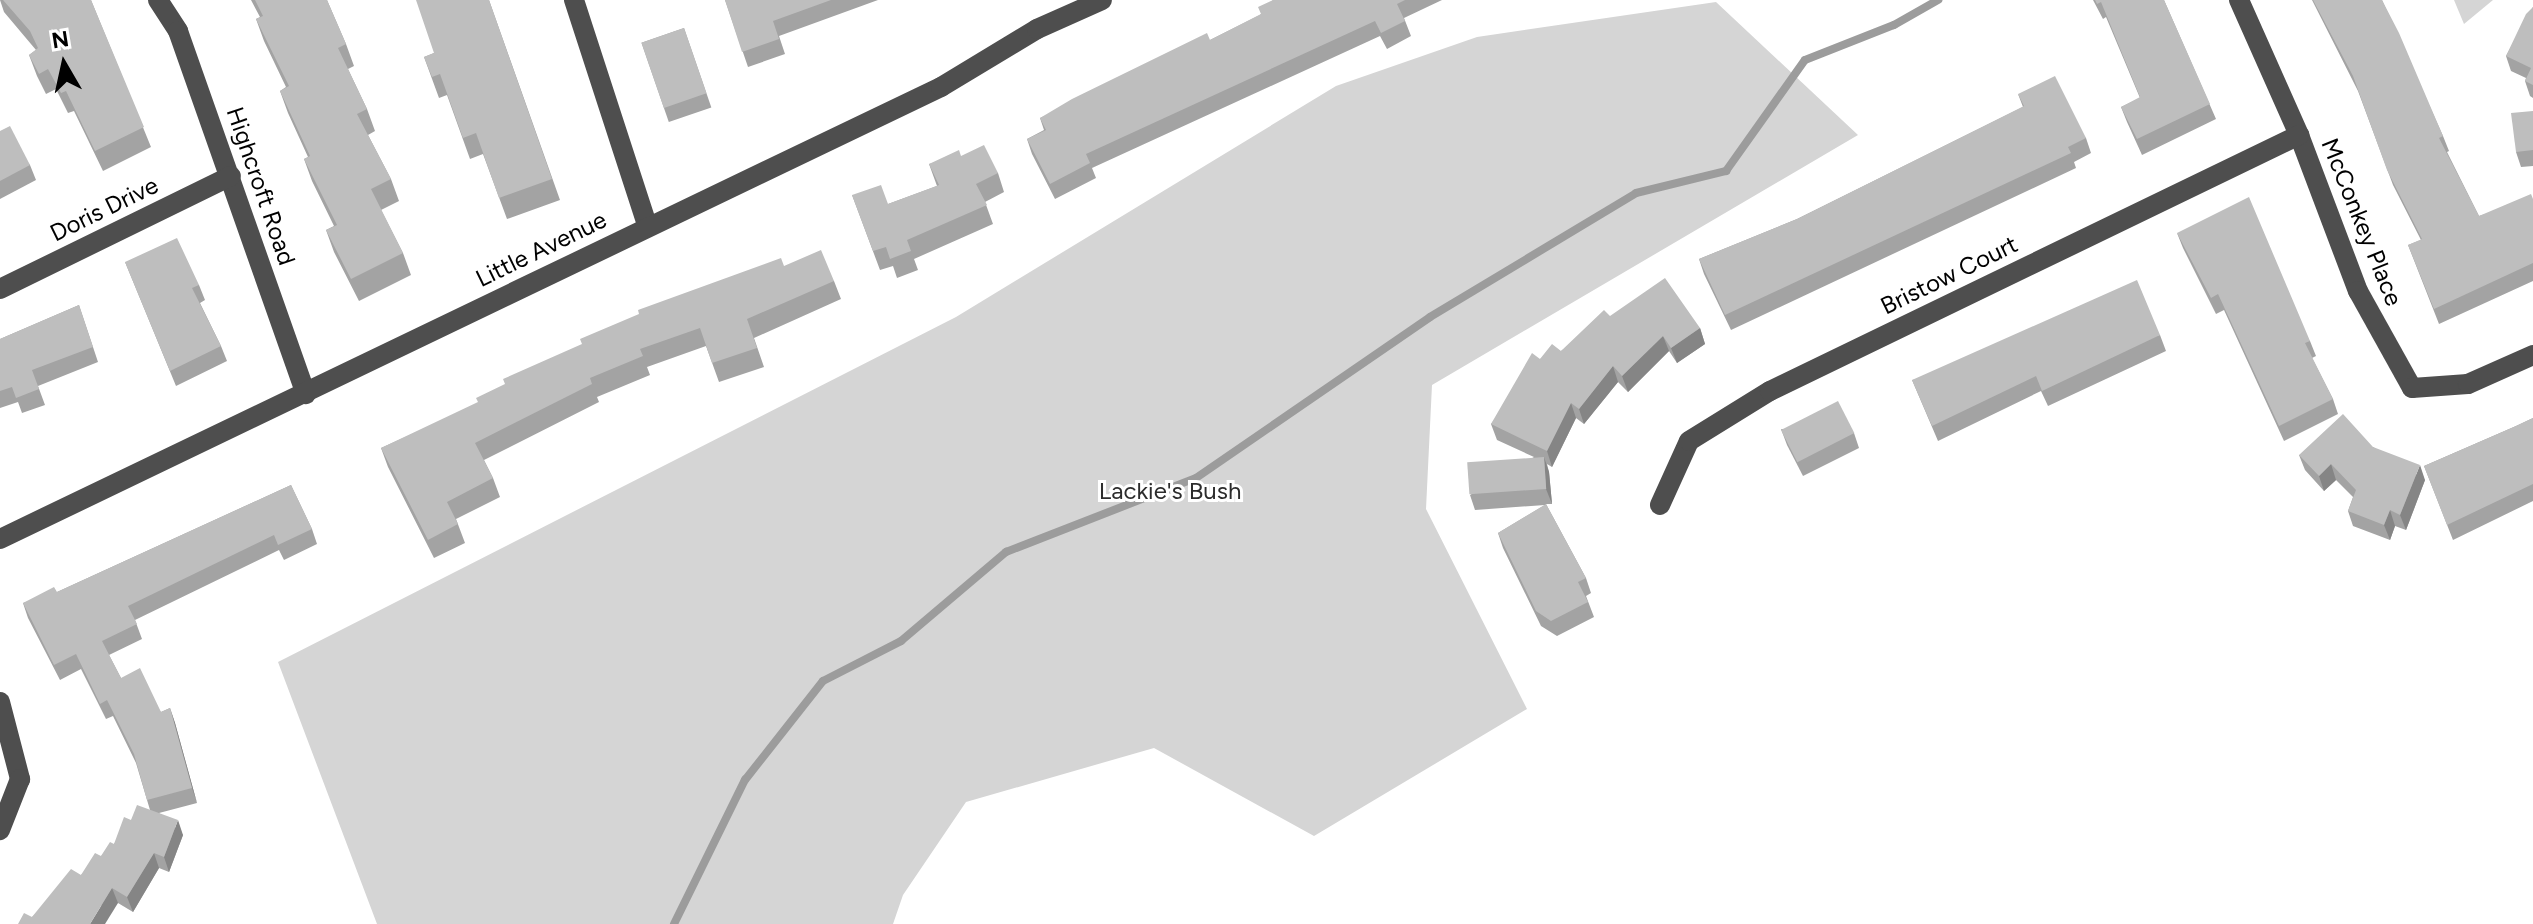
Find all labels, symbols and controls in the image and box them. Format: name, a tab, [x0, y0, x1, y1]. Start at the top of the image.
north arrow	[24, 24, 104, 104]
text: N	[50, 25, 71, 54]
street label: Highcroft Road	[220, 103, 302, 269]
street label: McConkey Place	[2315, 134, 2409, 310]
street label: Doris Drive	[45, 170, 163, 248]
street label: Little Avenue	[471, 205, 611, 293]
street label: Bristow Court	[1876, 229, 2022, 321]
park label: Lackie's Bush	[1099, 477, 1241, 505]

